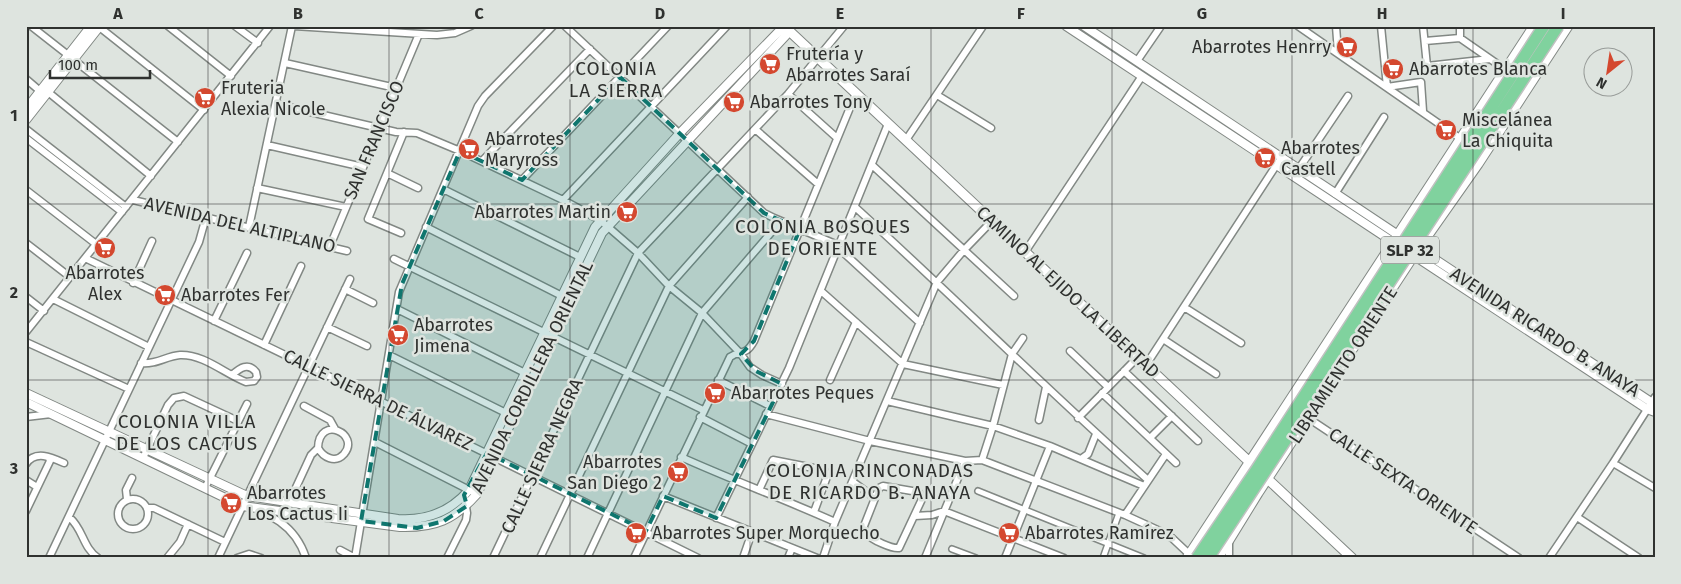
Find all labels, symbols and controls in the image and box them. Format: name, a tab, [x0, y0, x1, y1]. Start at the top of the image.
text: A	[112, 4, 123, 23]
text: B	[293, 4, 303, 23]
text: C	[474, 4, 484, 23]
text: D	[655, 4, 665, 23]
text: E	[836, 4, 844, 23]
text: F	[1017, 4, 1025, 23]
text: G	[1197, 4, 1207, 23]
text: H	[1377, 4, 1387, 23]
text: I	[1561, 4, 1565, 23]
supermarket icon: Abarrotes Henrry	[1335, 35, 1359, 59]
place label: Abarrotes Henrry	[1192, 36, 1331, 58]
place label: Frutería y Abarrotes Saraí	[786, 43, 911, 86]
scale bar	[50, 48, 150, 80]
north arrow	[1584, 48, 1634, 98]
supermarket icon: Frutería y Abarrotes Saraí	[758, 52, 782, 76]
text: 100 m	[58, 56, 98, 74]
district label: COLONIA LA SIERRA	[569, 57, 663, 102]
supermarket icon: Abarrotes Blanca	[1381, 57, 1405, 81]
place label: Abarrotes Blanca	[1409, 58, 1547, 80]
text: N	[1593, 73, 1610, 93]
place label: Fruteria Alexia Nicole	[221, 77, 326, 120]
street label: SAN FRANCISCO	[339, 77, 409, 203]
supermarket icon: Fruteria Alexia Nicole	[193, 86, 217, 110]
supermarket icon: Abarrotes Tony	[722, 90, 746, 114]
place label: Abarrotes Tony	[750, 91, 872, 113]
text: 1	[10, 106, 18, 125]
place label: Miscelánea La Chiquita	[1462, 109, 1553, 152]
supermarket icon: Miscelánea La Chiquita	[1434, 118, 1458, 142]
place label: Abarrotes Maryross	[485, 128, 564, 171]
supermarket icon: Abarrotes Maryross	[457, 137, 481, 161]
place label: Abarrotes Castell	[1281, 137, 1360, 180]
supermarket icon: Abarrotes Castell	[1253, 146, 1277, 170]
street label: AVENIDA DEL ALTIPLANO	[142, 192, 338, 258]
supermarket icon: Abarrotes Martin	[615, 200, 639, 224]
place label: Abarrotes Martin	[474, 201, 611, 223]
street label: CAMINO AL EJIDO LA LIBERTAD	[972, 201, 1164, 383]
district label: COLONIA BOSQUES DE ORIENTE	[735, 215, 911, 260]
supermarket icon: Abarrotes Alex	[93, 236, 117, 260]
road number: SLP 32	[1381, 236, 1439, 264]
street label: AVENIDA CORDILLERA ORIENTAL	[466, 257, 598, 497]
place label: Abarrotes Alex	[66, 262, 144, 305]
street label: AVENIDA RICARDO B. ANAYA	[1446, 262, 1644, 402]
street label: LIBRAMIENTO ORIENTE	[1284, 282, 1402, 448]
text: 2	[10, 283, 18, 302]
supermarket icon: Abarrotes Fer	[153, 283, 177, 307]
place label: Abarrotes Fer	[181, 284, 290, 306]
place label: Abarrotes Jimena	[414, 314, 493, 357]
supermarket icon: Abarrotes Jimena	[386, 323, 410, 347]
street label: CALLE SIERRA DE ÁLVAREZ	[280, 344, 477, 455]
street label: CALLE SIERRA NEGRA	[496, 374, 588, 537]
supermarket icon: Abarrotes Peques	[703, 381, 727, 405]
place label: Abarrotes Peques	[731, 382, 874, 404]
district label: COLONIA VILLA DE LOS CACTUS	[116, 410, 258, 455]
street label: CALLE SEXTA ORIENTE	[1324, 423, 1482, 539]
place label: Abarrotes San Diego 2	[567, 451, 662, 494]
text: 3	[9, 459, 18, 478]
district label: COLONIA RINCONADAS DE RICARDO B. ANAYA	[766, 459, 974, 504]
supermarket icon: Abarrotes San Diego 2	[666, 460, 690, 484]
place label: Abarrotes Los Cactus Ii	[247, 482, 348, 525]
supermarket icon: Abarrotes Los Cactus Ii	[219, 491, 243, 515]
supermarket icon: Abarrotes Super Morquecho	[624, 521, 648, 545]
supermarket icon: Abarrotes Ramírez	[997, 521, 1021, 545]
place label: Abarrotes Super Morquecho	[652, 522, 880, 544]
place label: Abarrotes Ramírez	[1025, 522, 1174, 544]

